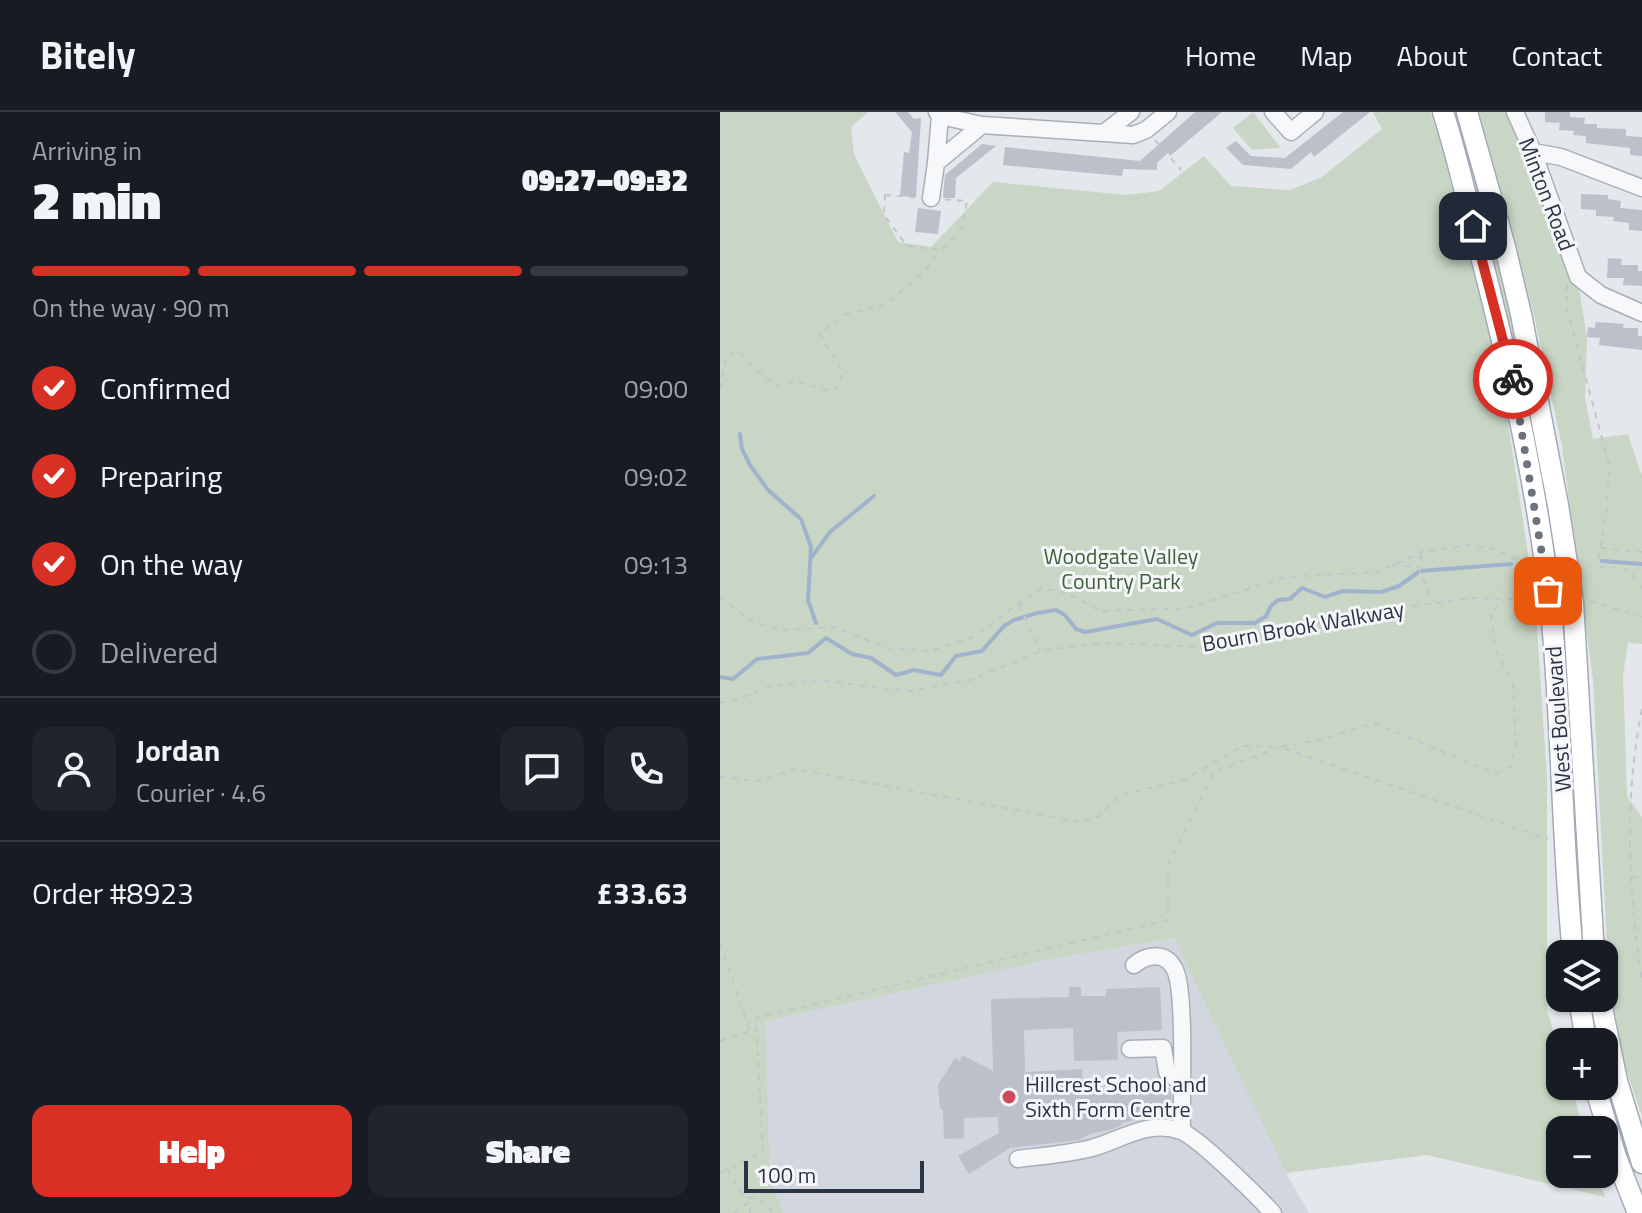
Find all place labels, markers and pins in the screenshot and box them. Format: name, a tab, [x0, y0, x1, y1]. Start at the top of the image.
pin	[1439, 192, 1507, 260]
pin	[1514, 557, 1582, 625]
place label: Hillcrest School and Sixth Form Centre	[1025, 1067, 1207, 1126]
marker: Hillcrest School and Sixth Form Centre	[1000, 1088, 1018, 1106]

